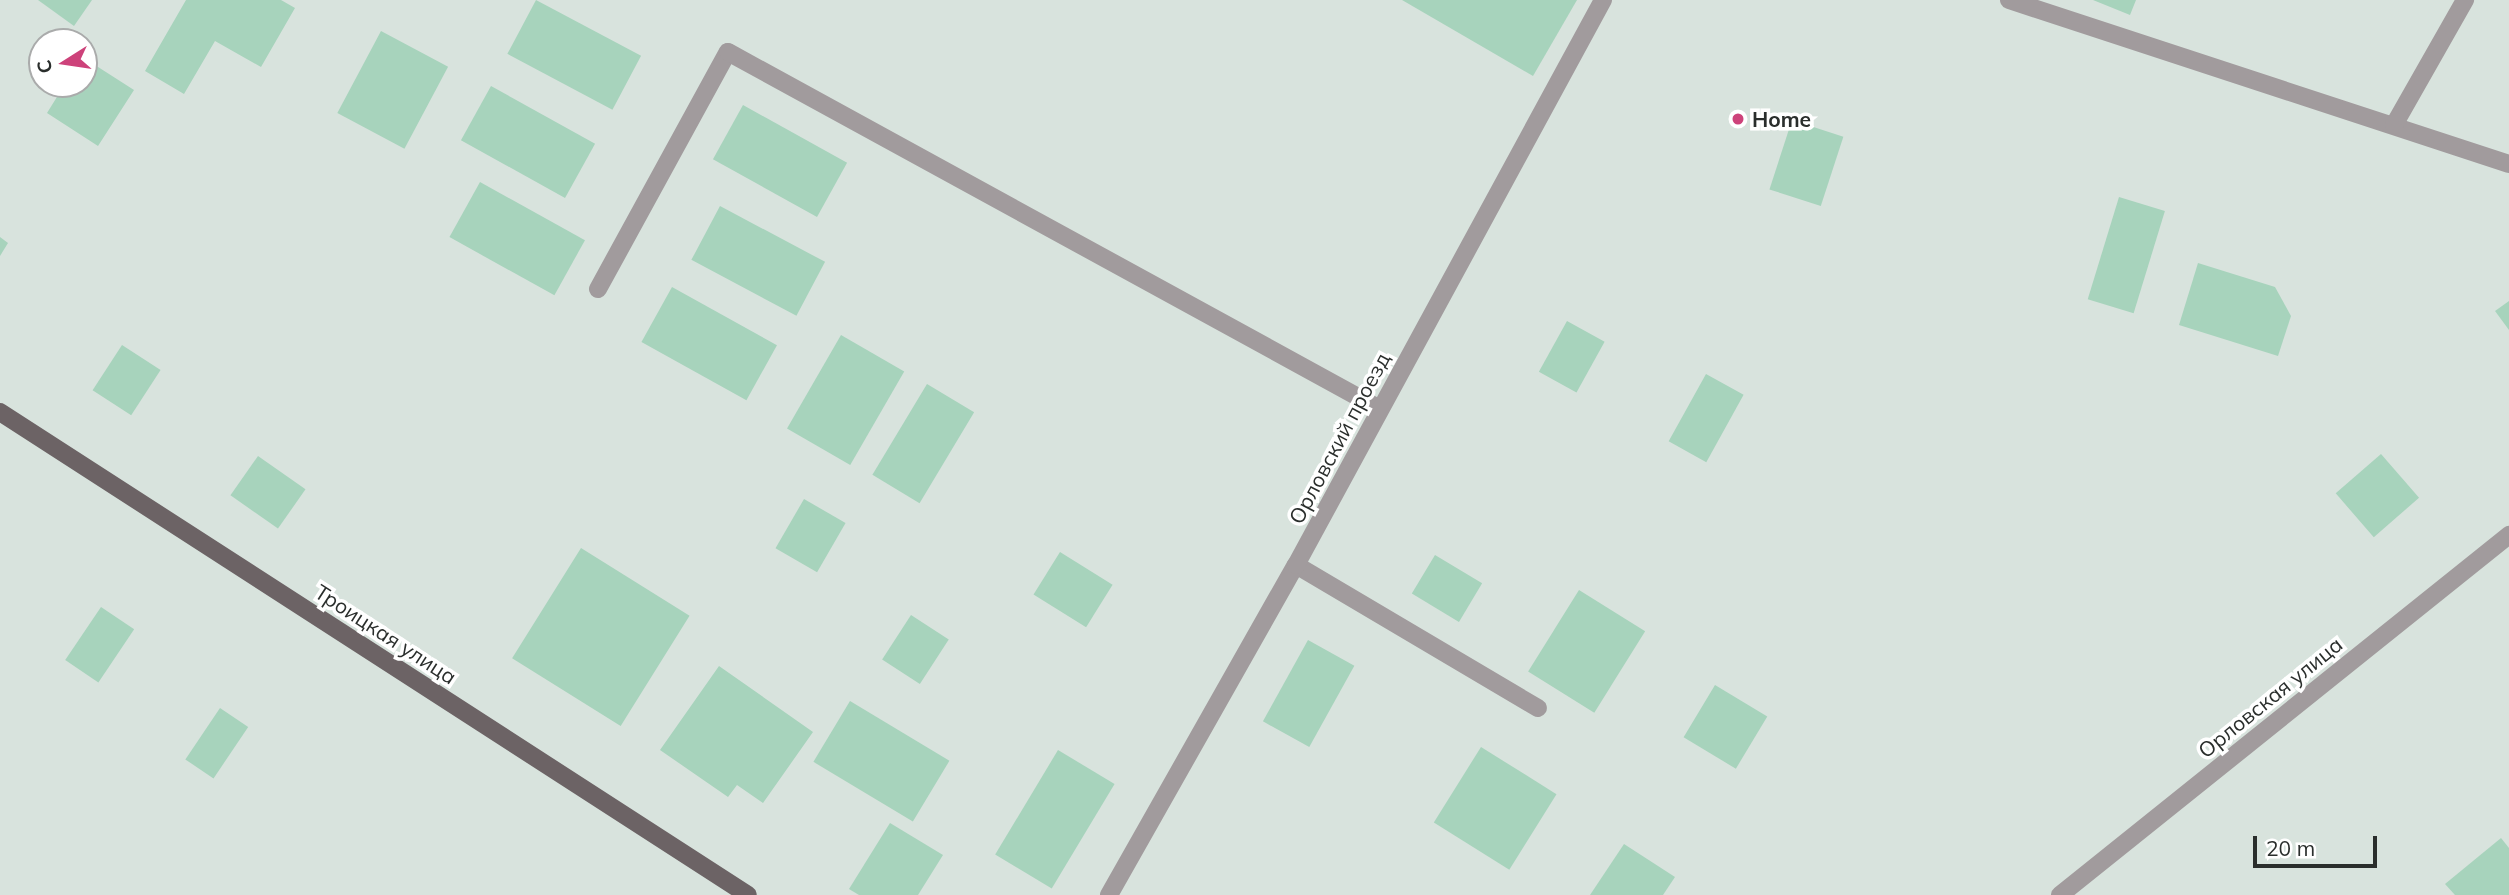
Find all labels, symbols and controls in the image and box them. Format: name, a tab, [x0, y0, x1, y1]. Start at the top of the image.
north arrow	[28, 28, 98, 98]
text: С	[31, 58, 58, 76]
place label: Home	[1752, 106, 1811, 132]
marker: Home	[1730, 111, 1746, 127]
street label: Орловский проезд	[1283, 348, 1395, 528]
street label: Троицкая улица	[310, 579, 462, 689]
street label: Орловская улица	[2193, 631, 2347, 763]
scale bar	[2257, 822, 2381, 866]
text: 20 m	[2266, 835, 2315, 861]

